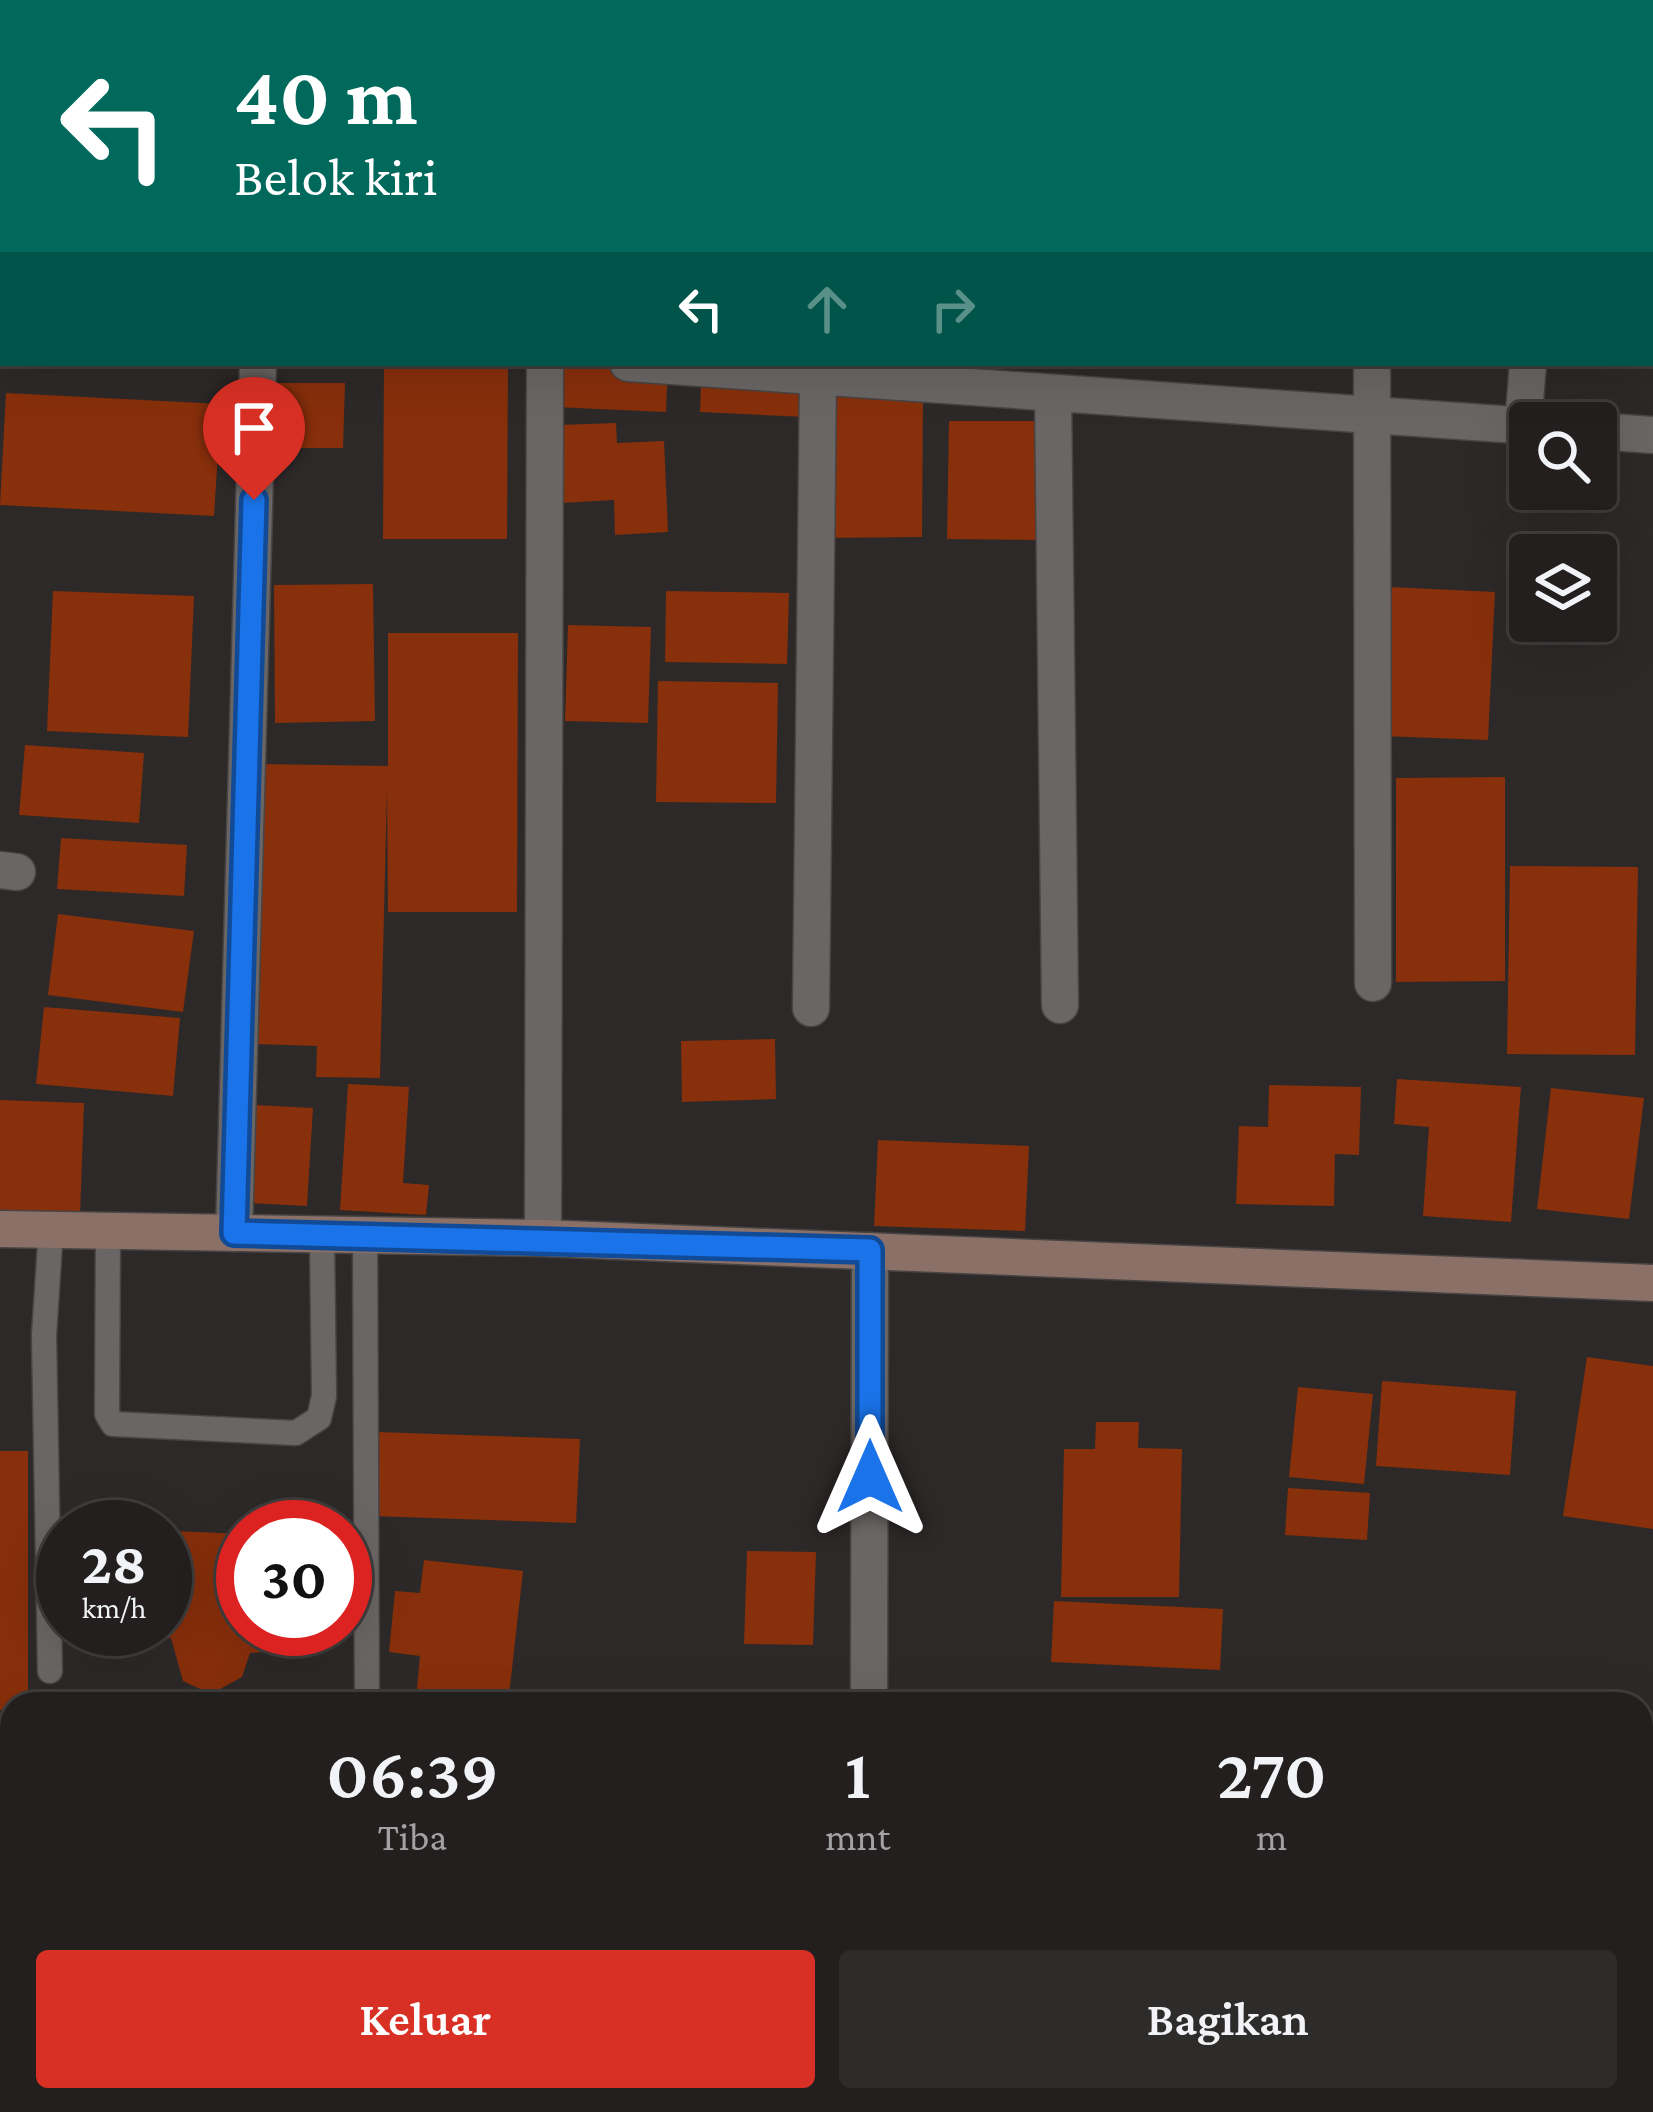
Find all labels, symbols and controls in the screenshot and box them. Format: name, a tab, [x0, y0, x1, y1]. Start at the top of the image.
icon: left	[36, 48, 192, 204]
text: 40 m	[234, 49, 418, 142]
text: Belok kiri	[234, 147, 437, 207]
icon: left	[668, 276, 734, 342]
icon: ahead	[794, 276, 860, 342]
icon: right	[920, 276, 986, 342]
pin	[203, 377, 305, 500]
icon: arrive	[221, 395, 287, 461]
map controls	[1509, 402, 1617, 642]
button: search	[1509, 402, 1617, 510]
button: layers	[1509, 534, 1617, 642]
position arrow	[807, 1414, 933, 1540]
speed limit sign: 30	[216, 1500, 372, 1656]
text: 28	[81, 1529, 147, 1596]
text: km/h	[82, 1591, 146, 1624]
text: 06:39	[326, 1733, 499, 1813]
text: 1	[845, 1733, 871, 1813]
text: 270	[1217, 1733, 1327, 1813]
text: Tiba	[378, 1815, 447, 1858]
text: mnt	[825, 1815, 890, 1858]
text: m	[1256, 1815, 1287, 1858]
button: Keluar	[36, 1950, 815, 2088]
button: Bagikan	[839, 1950, 1617, 2088]

